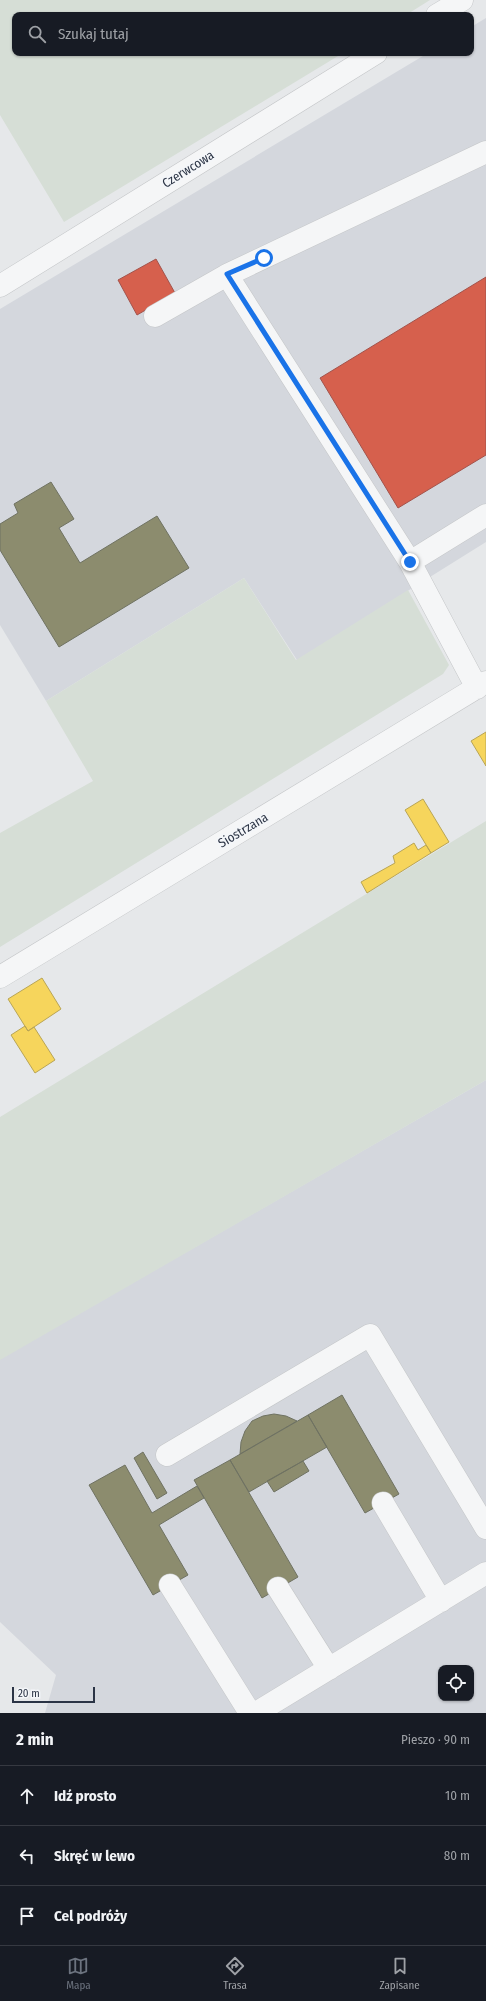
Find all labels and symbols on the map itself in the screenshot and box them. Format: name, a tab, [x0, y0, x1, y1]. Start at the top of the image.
street label: Czerwcowa	[159, 147, 217, 191]
route start	[255, 249, 273, 267]
route end	[401, 553, 419, 571]
street label: Siostrzana	[215, 809, 271, 851]
scale bar	[12, 1685, 95, 1704]

